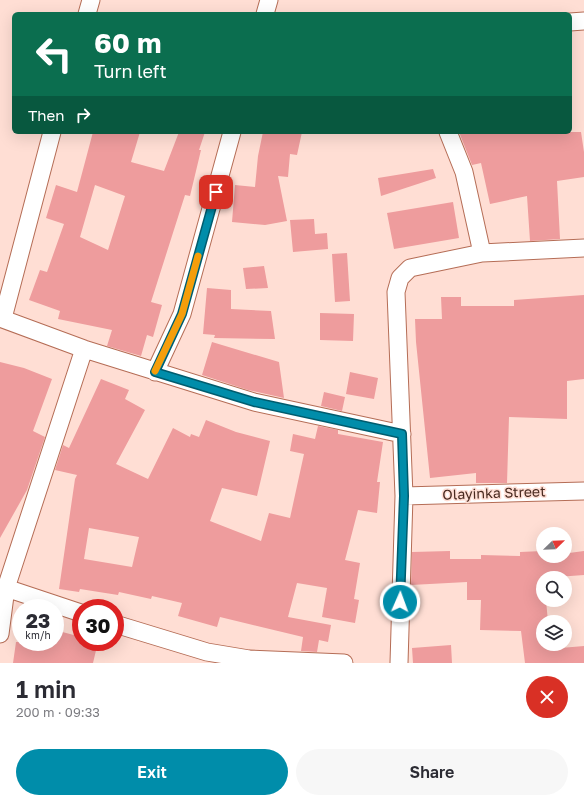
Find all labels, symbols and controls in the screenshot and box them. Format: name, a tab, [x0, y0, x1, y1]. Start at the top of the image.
text: 60 m	[94, 26, 161, 59]
icon: left	[28, 28, 80, 80]
text: Turn left	[94, 60, 167, 82]
icon: right	[72, 104, 94, 126]
text: Then	[28, 106, 64, 124]
pin	[199, 175, 233, 209]
icon: arrive	[205, 181, 227, 203]
street label: Olayinka Street	[442, 482, 546, 503]
north arrow	[536, 527, 572, 563]
map controls	[536, 527, 572, 651]
button: search	[536, 571, 572, 607]
position arrow	[379, 581, 421, 623]
speed limit sign: 30	[72, 599, 124, 651]
text: 23	[26, 608, 50, 632]
button: layers	[536, 615, 572, 651]
text: km/h	[25, 629, 51, 641]
text: 1 min	[16, 674, 76, 703]
button: close	[526, 676, 568, 718]
text: 200 m · 09:33	[16, 704, 100, 720]
button: Exit	[16, 749, 288, 795]
button: Share	[296, 749, 568, 795]

